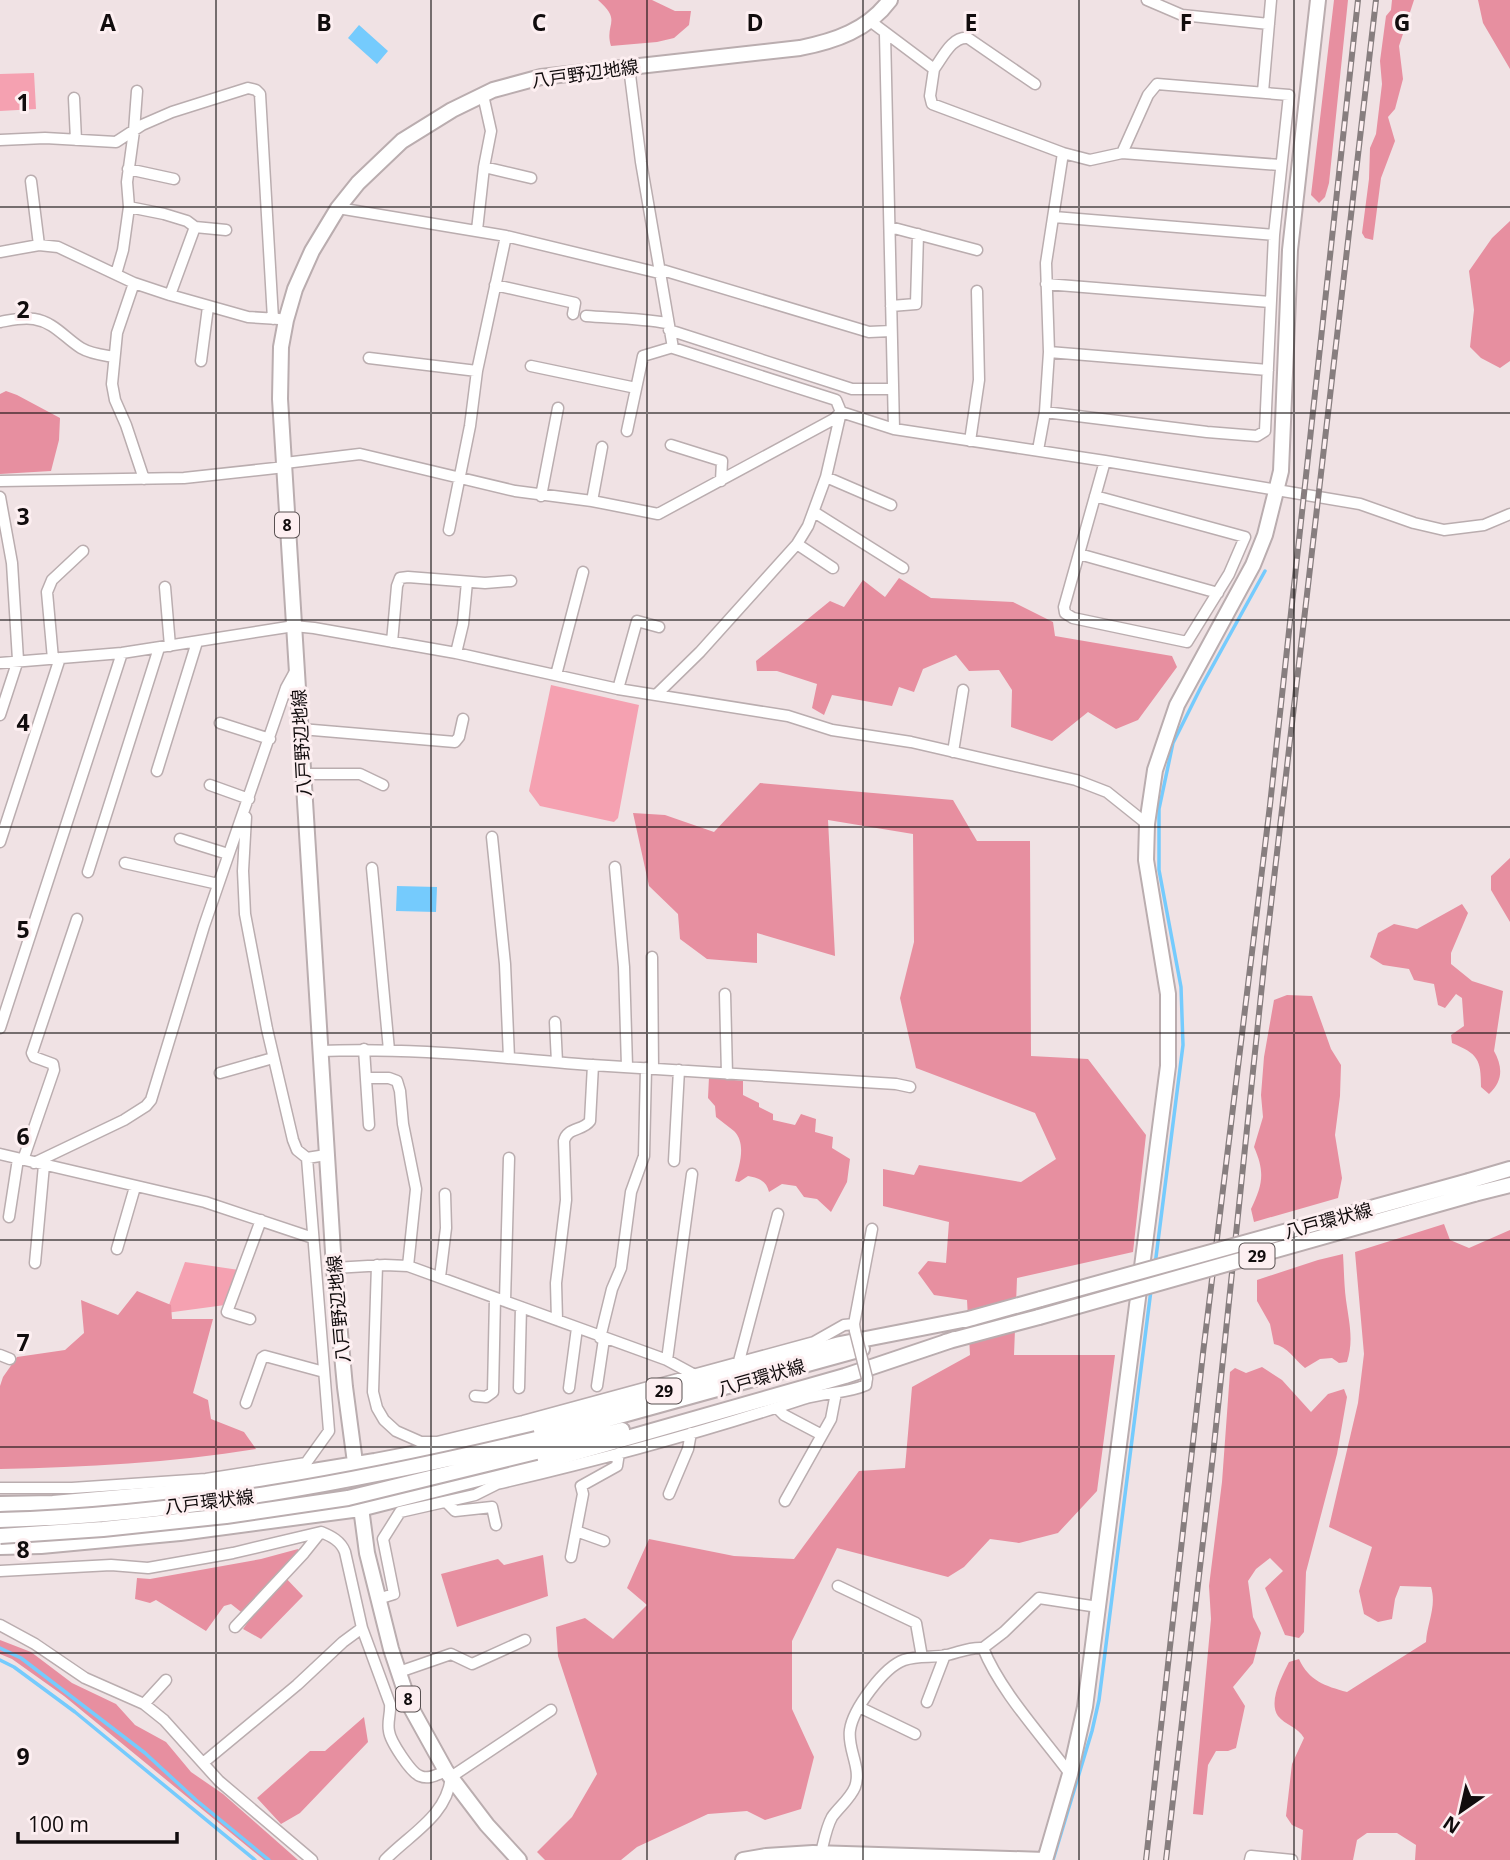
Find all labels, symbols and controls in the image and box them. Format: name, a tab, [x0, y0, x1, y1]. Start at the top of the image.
text: A	[100, 6, 116, 38]
text: B	[316, 6, 332, 38]
text: C	[532, 6, 546, 38]
text: D	[746, 6, 764, 38]
text: E	[965, 6, 977, 38]
text: F	[1180, 6, 1192, 38]
text: G	[1394, 6, 1410, 38]
street label: 八戸野辺地線	[530, 54, 640, 92]
text: 1	[16, 86, 30, 118]
text: 2	[16, 293, 30, 325]
text: 3	[16, 500, 30, 532]
road number: 8	[275, 512, 299, 538]
street label: 八戸野辺地線	[286, 688, 316, 798]
text: 4	[16, 706, 30, 738]
text: 5	[16, 913, 30, 945]
text: 6	[16, 1120, 30, 1152]
street label: 八戸環状線	[1281, 1197, 1375, 1243]
road number: 29	[1240, 1244, 1274, 1268]
street label: 八戸野辺地線	[321, 1254, 355, 1364]
text: 7	[16, 1326, 30, 1358]
street label: 八戸環状線	[714, 1353, 808, 1401]
road number: 29	[646, 1378, 682, 1404]
street label: 八戸環状線	[163, 1484, 255, 1518]
text: 8	[16, 1533, 30, 1565]
road number: 8	[396, 1686, 420, 1712]
text: 9	[16, 1740, 30, 1772]
north arrow	[1426, 1776, 1496, 1846]
scale bar	[18, 1800, 177, 1844]
text: 100 m	[28, 1810, 89, 1838]
text: N	[1438, 1810, 1465, 1840]

